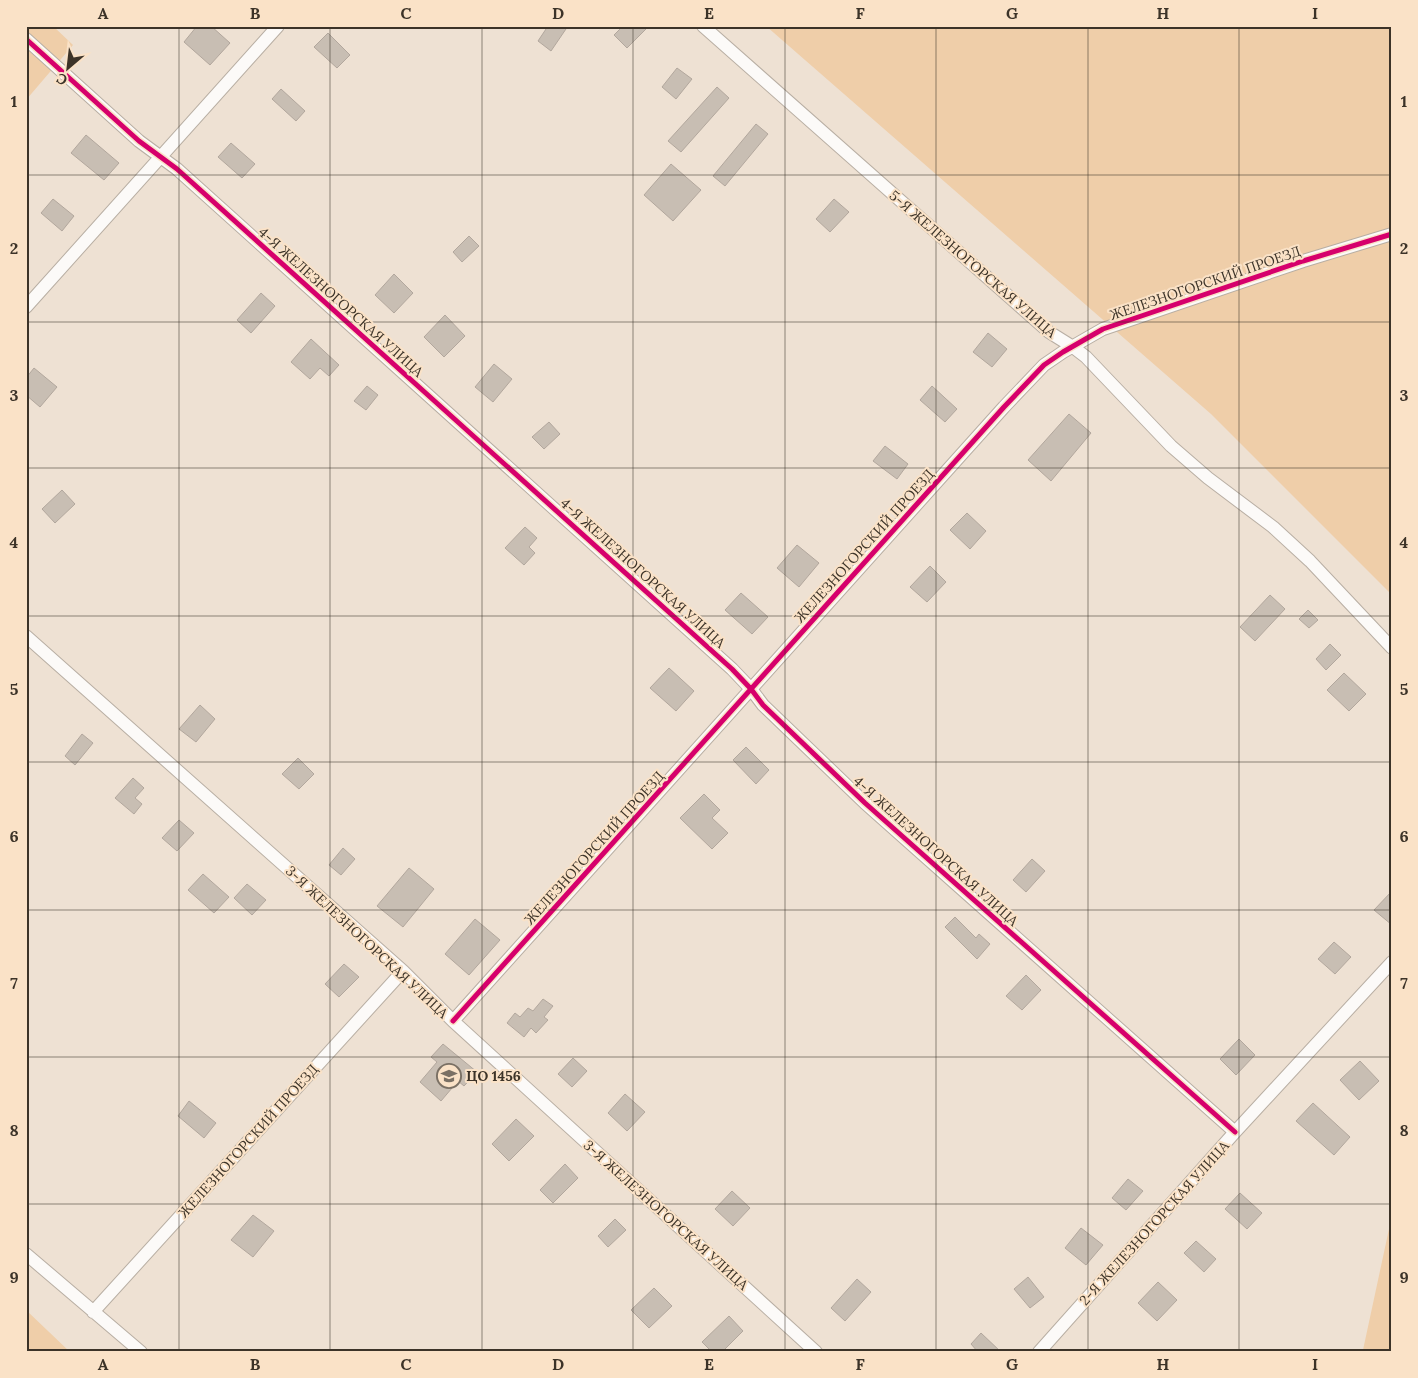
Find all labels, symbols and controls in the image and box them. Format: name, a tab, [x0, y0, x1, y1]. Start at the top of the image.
text: A	[98, 3, 109, 23]
text: B	[250, 3, 261, 23]
text: C	[400, 3, 412, 23]
text: D	[552, 3, 564, 23]
text: E	[704, 3, 714, 23]
text: F	[855, 3, 865, 23]
text: G	[1006, 3, 1018, 23]
text: H	[1157, 3, 1170, 23]
text: I	[1312, 3, 1318, 23]
north arrow	[42, 42, 92, 92]
text: С	[53, 69, 70, 90]
text: 1	[11, 91, 17, 111]
text: 1	[1401, 91, 1407, 111]
street label: 5-Я ЖЕЛЕЗНОГОРСКАЯ УЛИЦА	[886, 186, 1060, 342]
street label: 4-Я ЖЕЛЕЗНОГОРСКАЯ УЛИЦА	[255, 223, 427, 381]
text: 2	[10, 238, 18, 258]
text: 2	[1400, 238, 1408, 258]
street label: ЖЕЛЕЗНОГОРСКИЙ ПРОЕЗД	[1107, 242, 1303, 324]
text: 3	[10, 385, 19, 405]
text: 3	[1400, 385, 1409, 405]
street label: ЖЕЛЕЗНОГОРСКИЙ ПРОЕЗД	[790, 465, 938, 627]
street label: 4-Я ЖЕЛЕЗНОГОРСКАЯ УЛИЦА	[557, 494, 729, 652]
text: 4	[10, 532, 19, 552]
text: 4	[1400, 532, 1409, 552]
text: 5	[10, 679, 19, 699]
text: 5	[1400, 679, 1409, 699]
street label: ЖЕЛЕЗНОГОРСКИЙ ПРОЕЗД	[520, 767, 668, 929]
street label: 4-Я ЖЕЛЕЗНОГОРСКАЯ УЛИЦА	[850, 772, 1022, 930]
text: 6	[9, 826, 19, 846]
text: 6	[1399, 826, 1409, 846]
street label: 3-Я ЖЕЛЕЗНОГОРСКАЯ УЛИЦА	[282, 862, 452, 1022]
text: 7	[10, 973, 18, 993]
text: 7	[1400, 973, 1408, 993]
street label: ЖЕЛЕЗНОГОРСКИЙ ПРОЕЗД	[174, 1060, 322, 1222]
school or university icon: ЦО 1456	[436, 1063, 462, 1089]
place label: ЦО 1456	[466, 1067, 521, 1085]
text: 8	[9, 1120, 19, 1140]
text: 8	[1399, 1120, 1409, 1140]
street label: 3-Я ЖЕЛЕЗНОГОРСКАЯ УЛИЦА	[580, 1136, 752, 1294]
street label: 2-Я ЖЕЛЕЗНОГОРСКАЯ УЛИЦА	[1075, 1137, 1233, 1309]
text: 9	[9, 1267, 19, 1287]
text: 9	[1399, 1267, 1409, 1287]
text: A	[98, 1354, 109, 1374]
text: B	[250, 1354, 261, 1374]
text: C	[400, 1354, 412, 1374]
text: D	[552, 1354, 564, 1374]
text: E	[704, 1354, 714, 1374]
text: F	[855, 1354, 865, 1374]
text: G	[1006, 1354, 1018, 1374]
text: H	[1157, 1354, 1170, 1374]
text: I	[1312, 1354, 1318, 1374]

